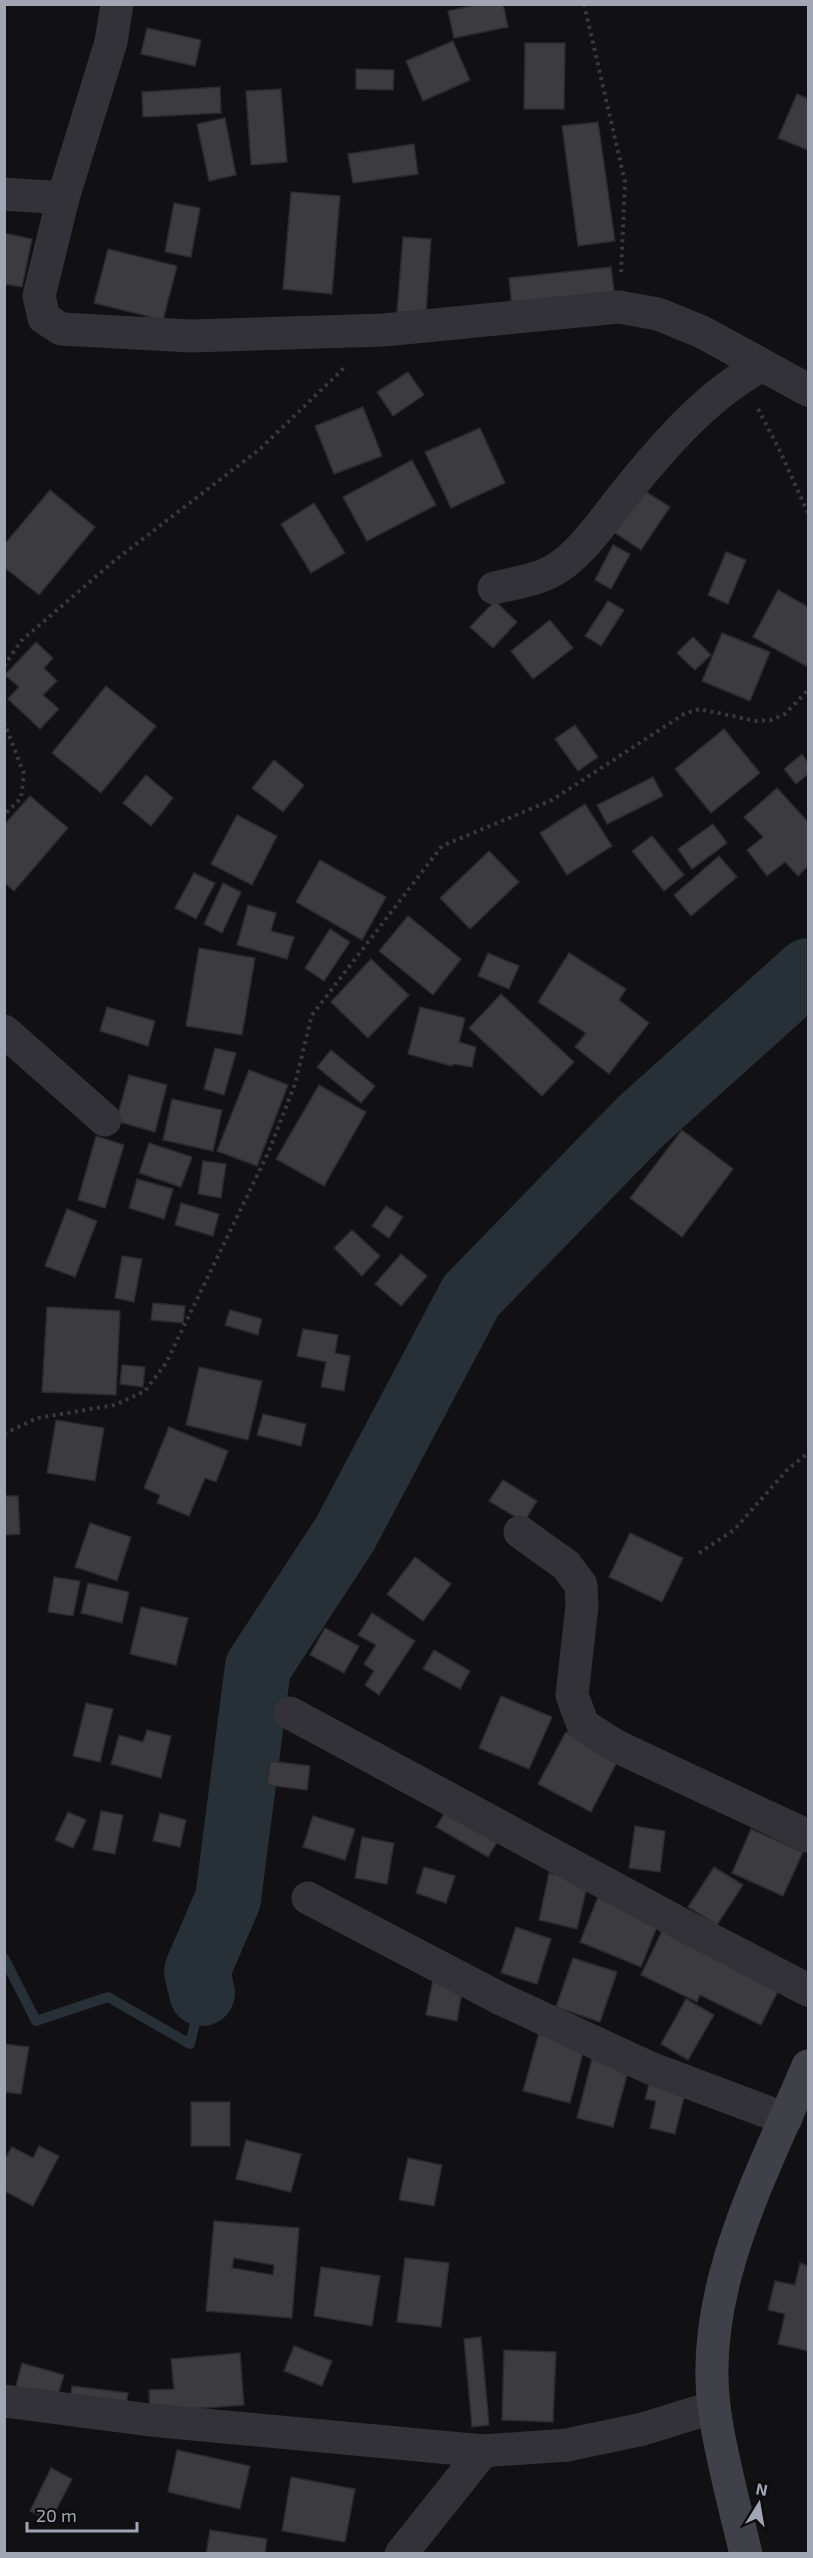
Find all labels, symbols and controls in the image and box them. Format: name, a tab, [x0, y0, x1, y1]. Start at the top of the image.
north arrow	[729, 2474, 789, 2534]
text: N	[754, 2478, 769, 2499]
scale bar	[27, 2495, 136, 2533]
text: 20 m	[36, 2504, 77, 2526]

